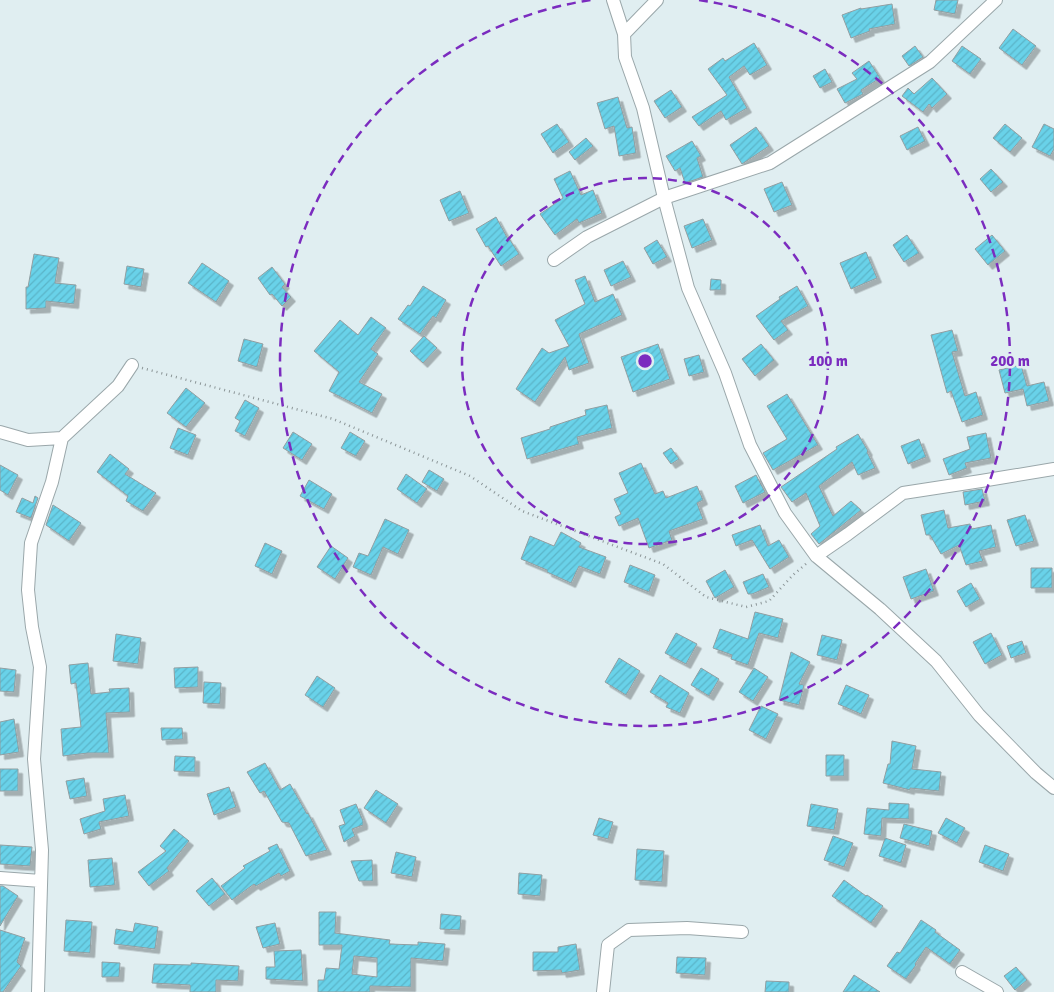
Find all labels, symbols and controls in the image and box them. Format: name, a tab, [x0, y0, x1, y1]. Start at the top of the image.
centre of rings	[636, 352, 654, 370]
text: 100 m	[808, 352, 848, 370]
text: 200 m	[990, 352, 1030, 370]

